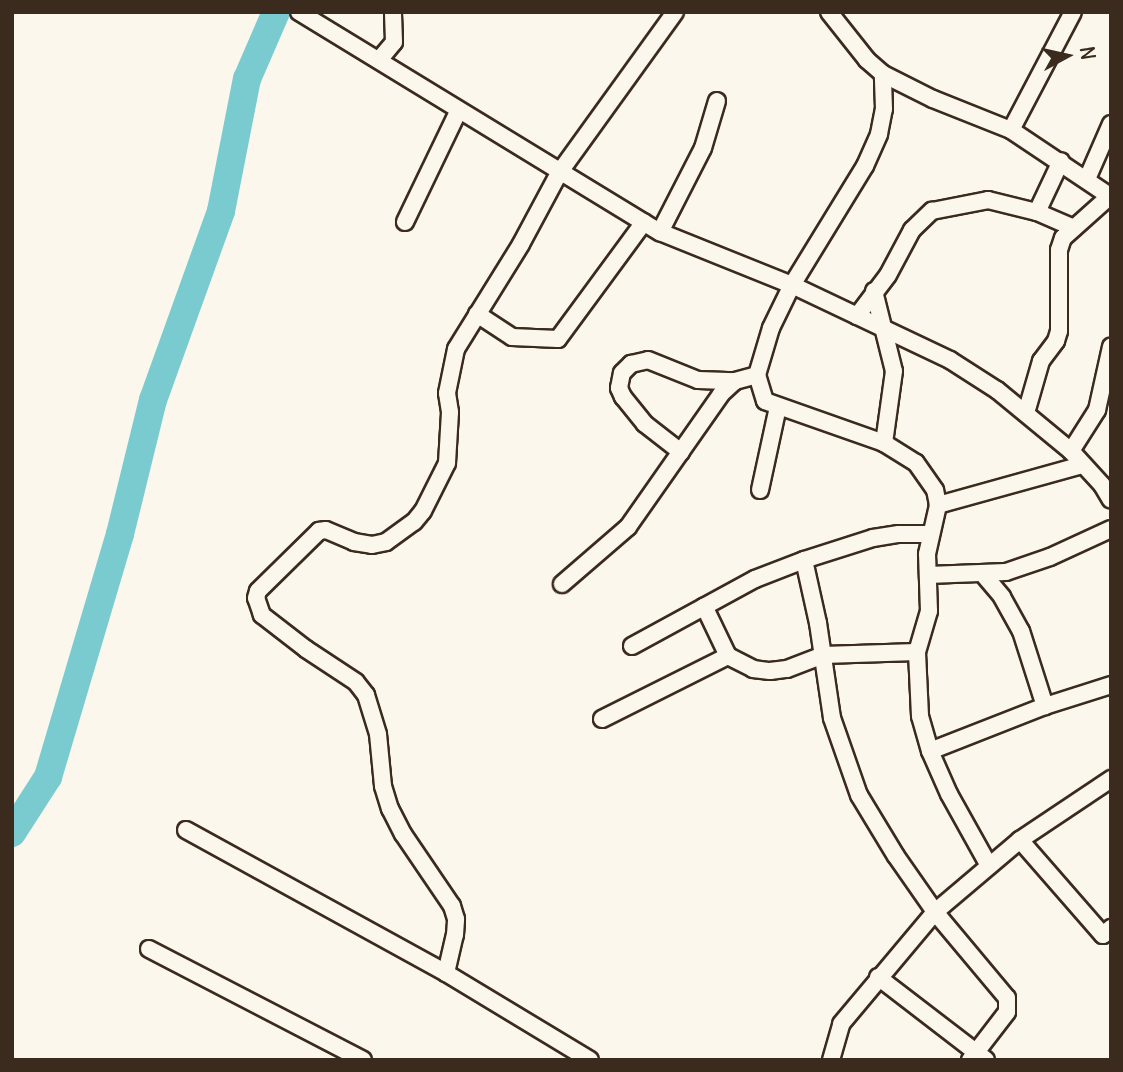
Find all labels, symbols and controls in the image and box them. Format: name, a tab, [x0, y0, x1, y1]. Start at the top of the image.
north arrow	[1032, 21, 1102, 91]
text: N	[1075, 45, 1101, 61]

